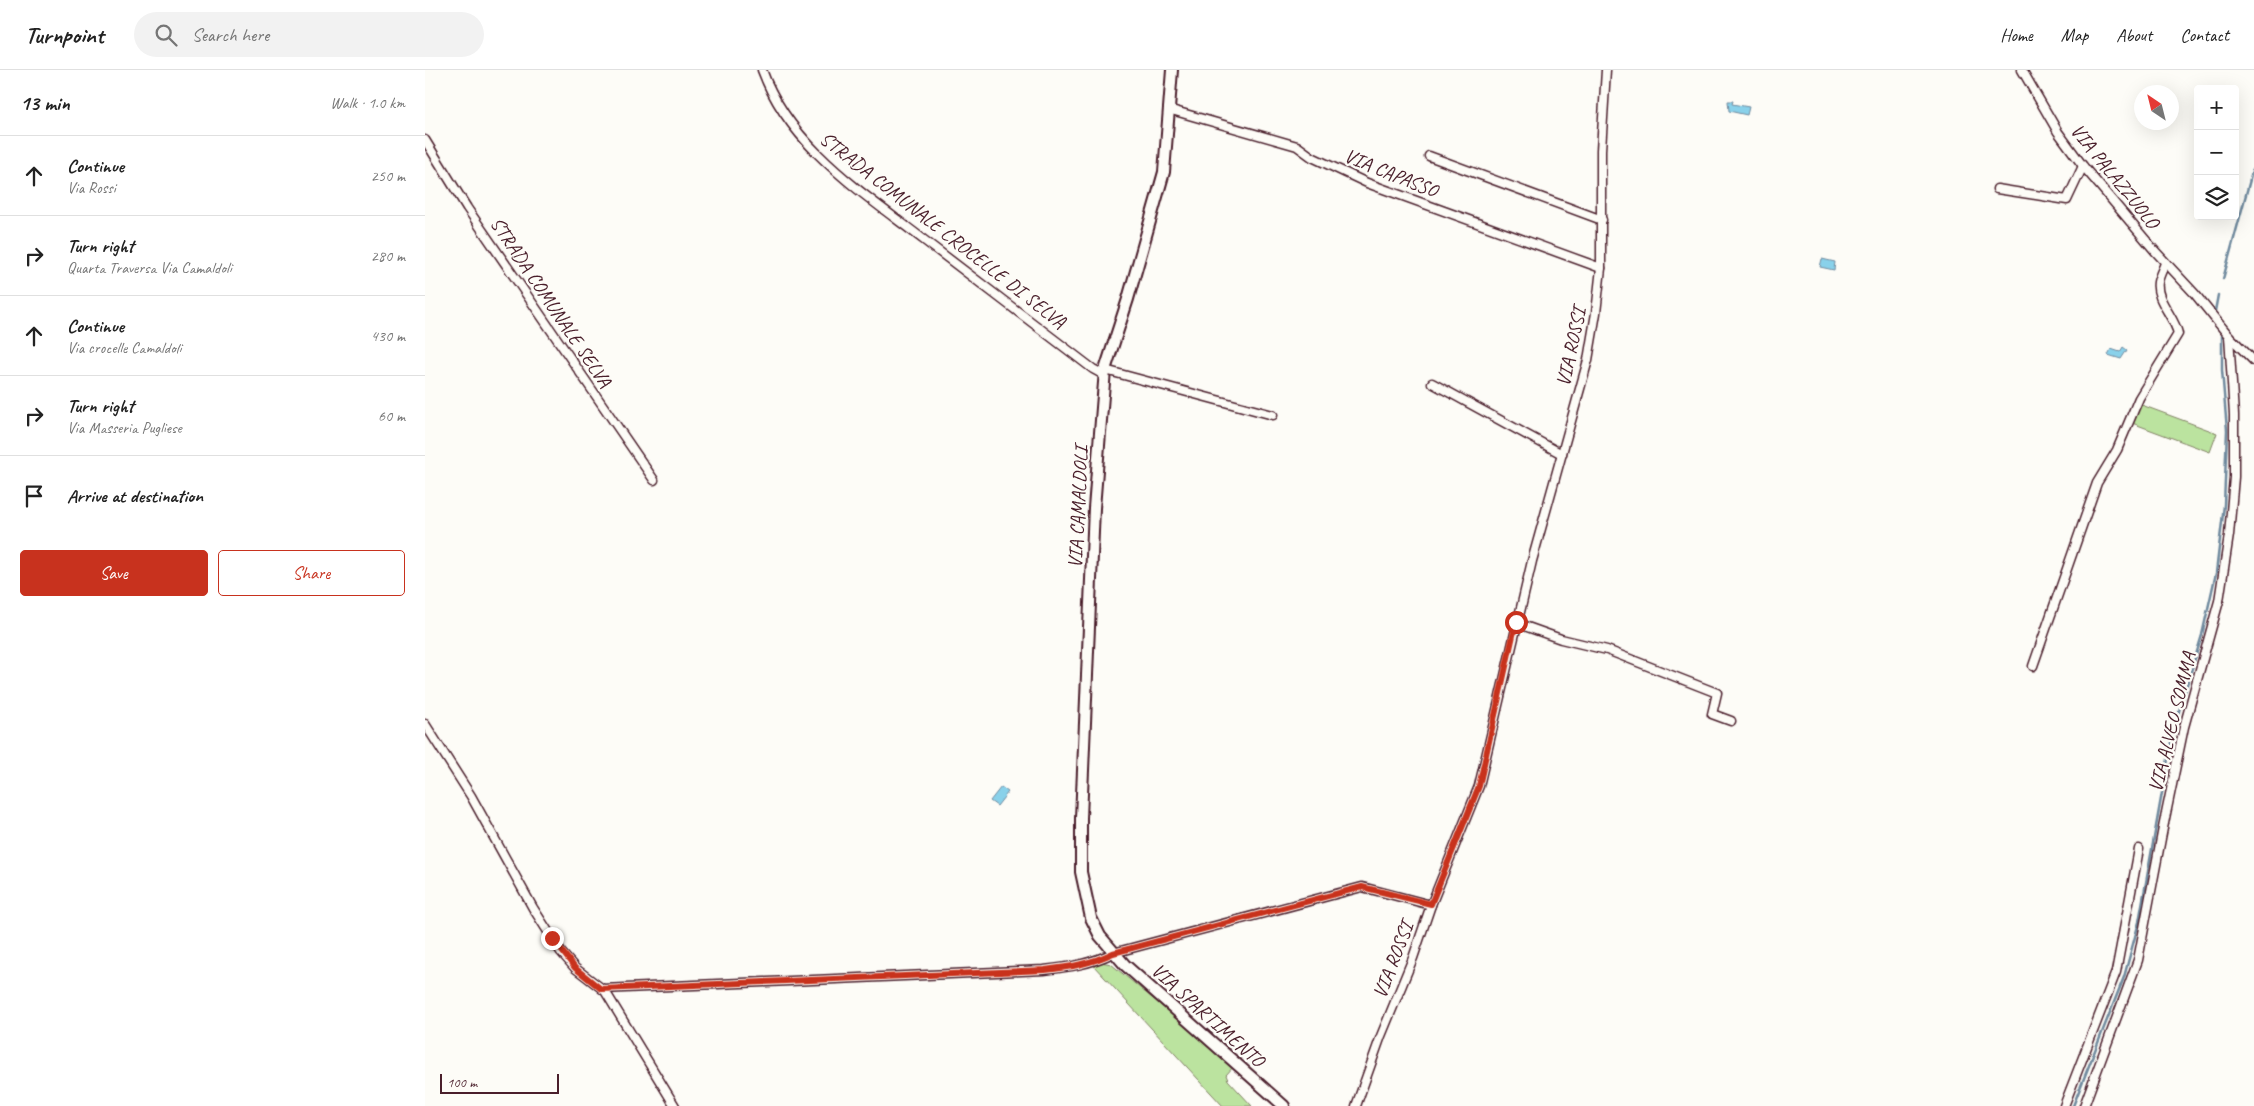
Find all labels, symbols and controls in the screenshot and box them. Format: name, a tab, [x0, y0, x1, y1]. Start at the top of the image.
search box	[134, 12, 484, 57]
text: Turnpoint	[25, 20, 104, 50]
icon: search	[152, 21, 180, 49]
text: Search here	[192, 23, 269, 47]
text: Home	[2000, 24, 2033, 46]
text: Map	[2061, 24, 2088, 46]
text: About	[2116, 24, 2152, 46]
text: Contact	[2180, 24, 2229, 46]
north arrow	[2134, 85, 2179, 130]
map controls	[2194, 85, 2239, 220]
button: +	[2194, 85, 2239, 130]
text: 13 min	[20, 90, 70, 116]
text: Walk · 1.0 km	[330, 93, 405, 113]
street label: VIA PALAZZUOLO	[2065, 119, 2166, 235]
street label: STRADA COMUNALE CROCELLE DI SELVA	[815, 126, 1072, 335]
button: −	[2194, 130, 2239, 175]
street label: VIA CAPASSO	[1341, 143, 1443, 204]
text: Continue	[67, 154, 124, 178]
icon: ahead	[20, 162, 48, 190]
text: 250 m	[371, 166, 405, 186]
button: layers	[2194, 175, 2239, 220]
text: Via Rossi	[67, 178, 116, 198]
street label: STRADA COMUNALE SELVA	[485, 212, 618, 393]
text: Turn right	[67, 234, 134, 258]
icon: right	[20, 242, 48, 270]
text: 280 m	[371, 246, 405, 266]
text: Quarta Traversa Via Camaldoli	[67, 258, 232, 278]
street label: VIA ROSSI	[1550, 301, 1593, 389]
text: Continue	[67, 314, 124, 338]
icon: ahead	[20, 322, 48, 350]
text: 430 m	[371, 326, 405, 346]
text: Via crocelle Camaldoli	[67, 338, 181, 358]
text: Turn right	[67, 394, 134, 418]
icon: right	[20, 402, 48, 430]
text: 60 m	[378, 406, 405, 426]
text: Via Masseria Pugliese	[67, 418, 182, 438]
street label: VIA CAMALDOLI	[1062, 441, 1094, 569]
icon: arrive	[20, 482, 48, 510]
text: Arrive at destination	[67, 484, 203, 508]
button: Save	[20, 550, 208, 596]
button: Share	[218, 550, 405, 596]
route start	[1505, 611, 1528, 634]
street label: VIA ALVEO SOMMA	[2143, 649, 2202, 794]
street label: VIA ROSSI	[1367, 914, 1421, 1002]
route end	[541, 927, 564, 950]
street label: VIA SPARTIMENTO	[1146, 958, 1271, 1074]
scale bar	[440, 1071, 559, 1094]
text: 100 m	[447, 1074, 477, 1091]

